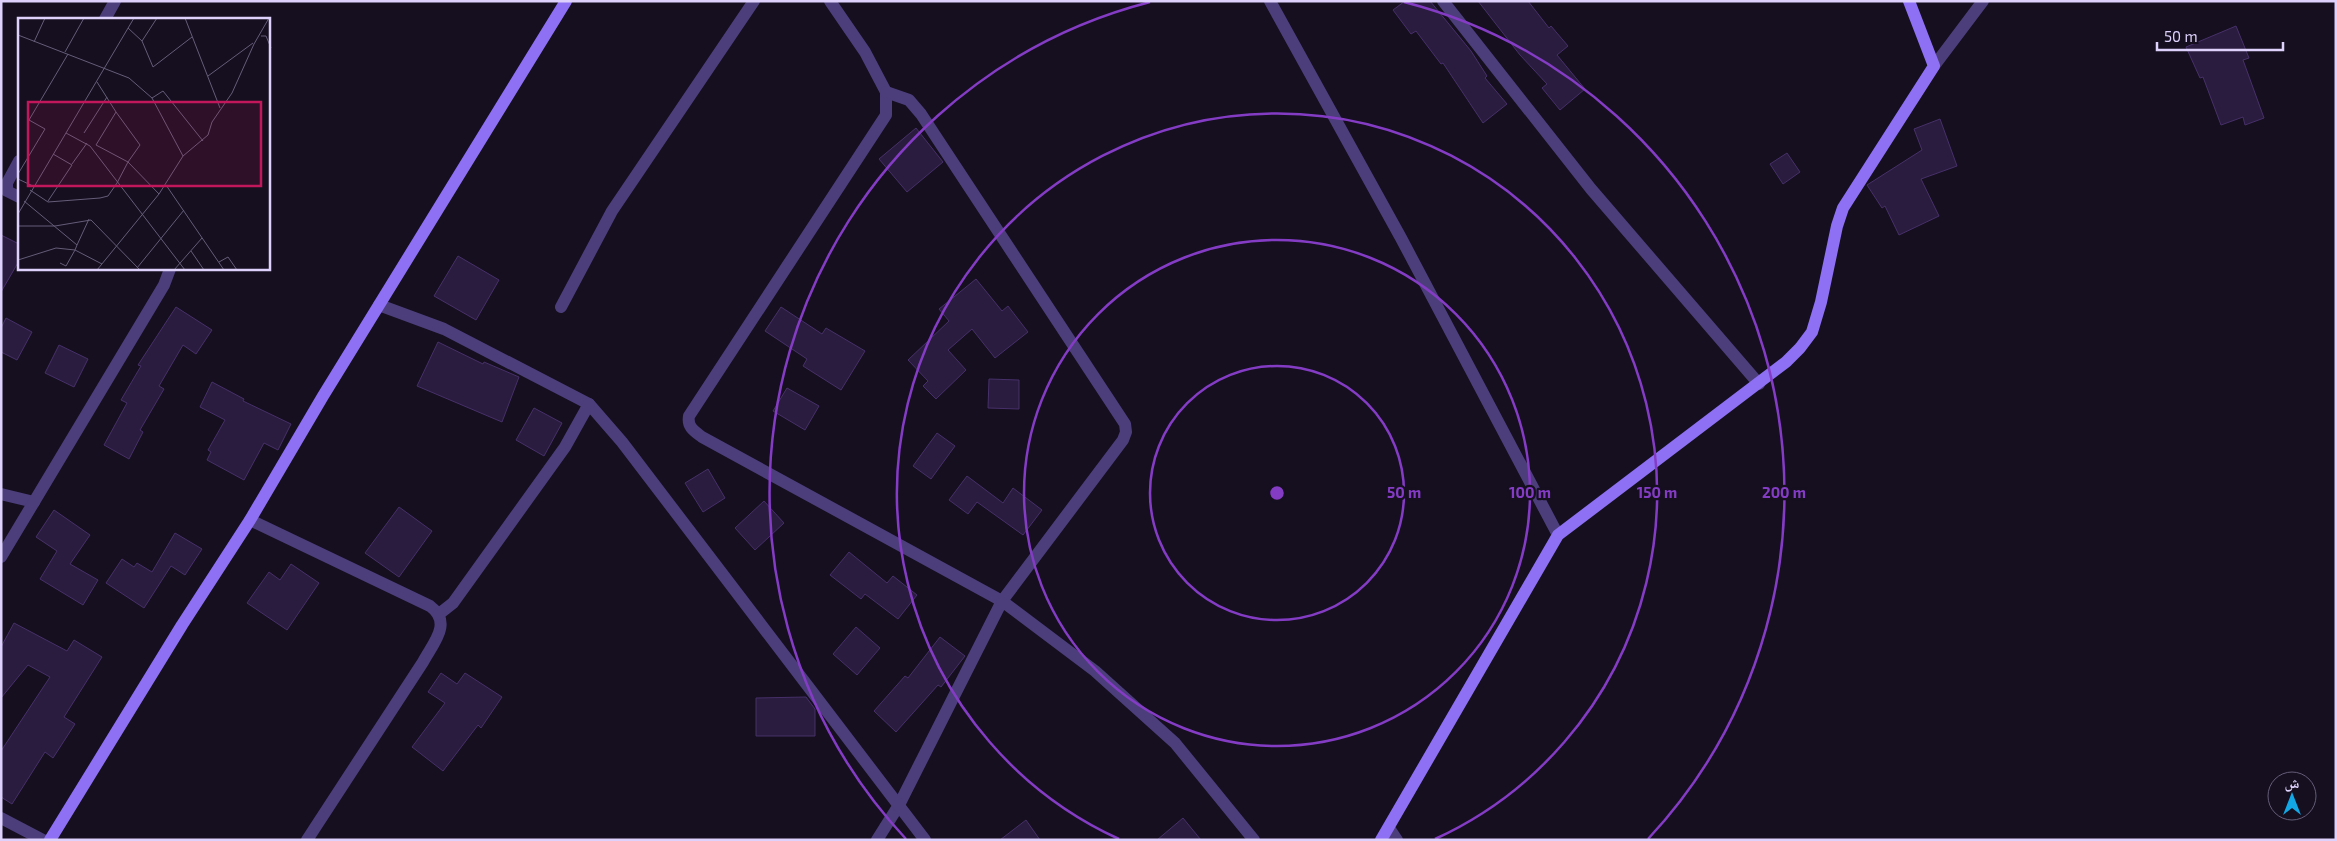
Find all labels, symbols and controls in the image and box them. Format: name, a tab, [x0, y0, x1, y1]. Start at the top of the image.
inset map	[18, 18, 270, 270]
scale bar	[2157, 20, 2283, 52]
text: 50 m	[2164, 27, 2198, 45]
text: 50 m	[1387, 483, 1421, 501]
text: 100 m	[1509, 483, 1551, 501]
text: 150 m	[1637, 483, 1677, 501]
text: 200 m	[1762, 483, 1806, 501]
centre of rings	[1268, 484, 1286, 502]
north arrow	[2267, 771, 2317, 821]
text: ش	[2285, 774, 2300, 792]

